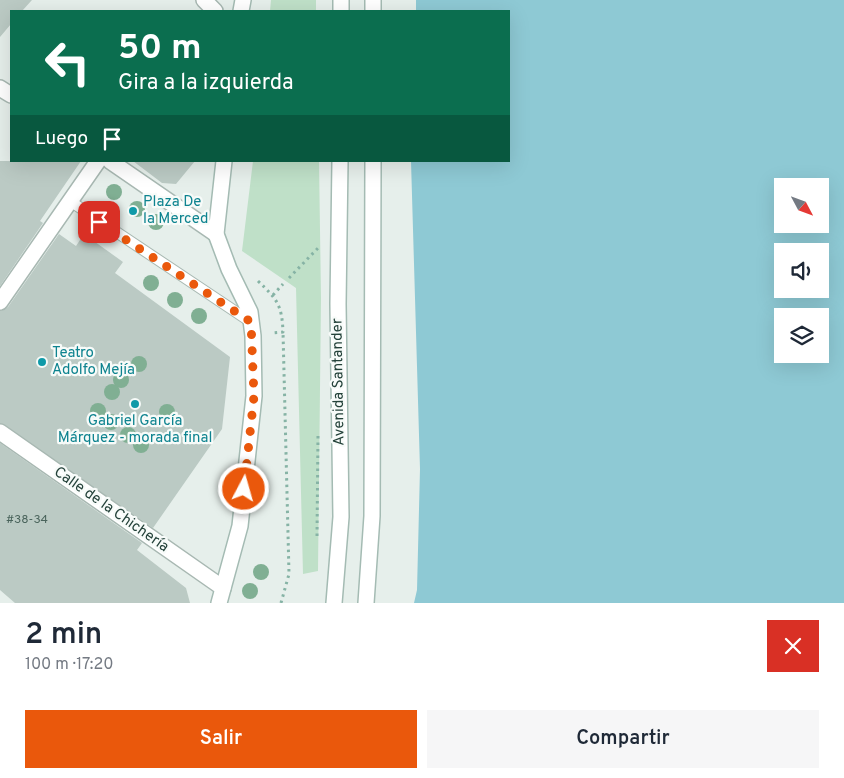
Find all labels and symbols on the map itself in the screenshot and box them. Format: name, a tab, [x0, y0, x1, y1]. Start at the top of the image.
north arrow	[774, 178, 829, 232]
place label: Plaza De la Merced	[143, 193, 209, 229]
pin	[78, 201, 120, 243]
marker: Plaza De la Merced	[127, 205, 139, 217]
street label: Avenida Santander	[328, 318, 350, 446]
place label: Teatro Adolfo Mejía	[52, 344, 135, 380]
marker: Teatro Adolfo Mejía	[36, 356, 48, 368]
marker: Gabriel García Márquez - morada final	[129, 398, 141, 410]
place label: Gabriel García Márquez - morada final	[58, 412, 212, 448]
position arrow	[217, 462, 269, 514]
street label: Calle de la Chichería	[50, 463, 172, 557]
house number: #38-34	[6, 512, 48, 528]

